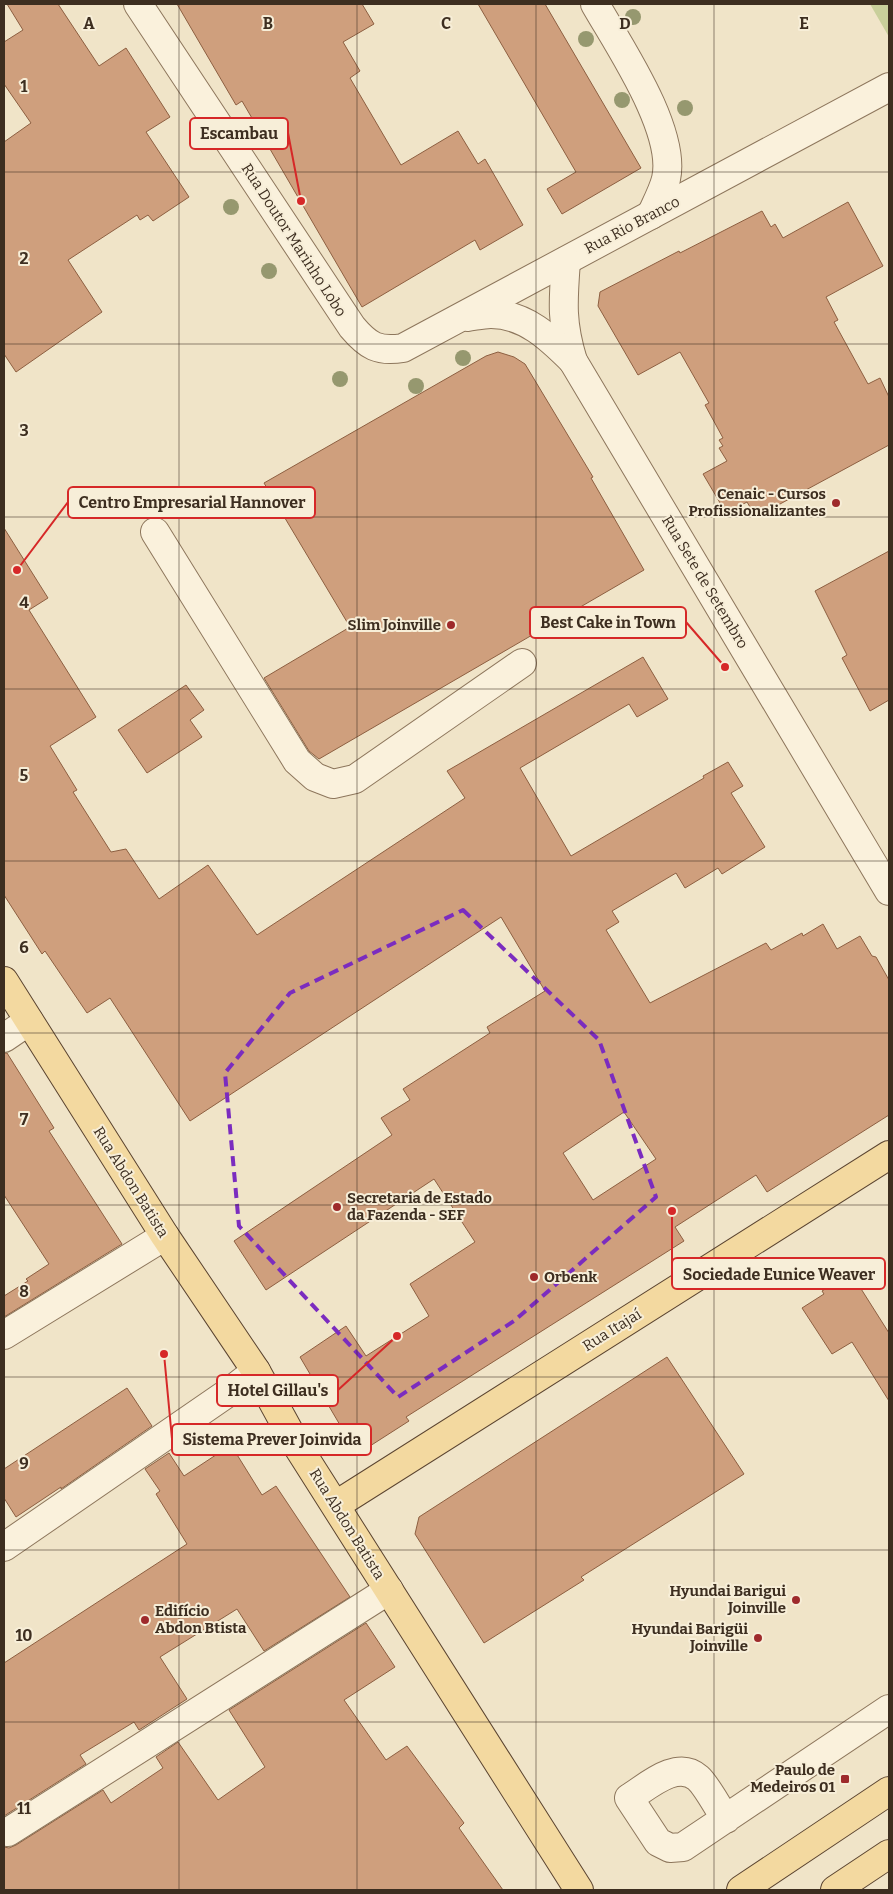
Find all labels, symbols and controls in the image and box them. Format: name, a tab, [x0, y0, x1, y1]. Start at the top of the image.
text: A	[83, 14, 95, 33]
text: B	[263, 14, 273, 33]
text: C	[441, 14, 451, 33]
text: D	[619, 14, 631, 33]
text: E	[799, 14, 809, 33]
text: 1	[21, 77, 28, 96]
callout: Escambau	[190, 118, 288, 149]
text: Escambau	[200, 124, 278, 143]
street label: Rua Doutor Marinho Lobo	[238, 160, 350, 320]
street label: Rua Rio Branco	[581, 192, 683, 258]
text: 2	[19, 249, 29, 268]
text: 3	[19, 421, 29, 440]
place label: Cenaic - Cursos Profissionalizantes	[688, 485, 826, 520]
callout: Centro Empresarial Hannover	[68, 487, 315, 518]
text: Centro Empresarial Hannover	[78, 493, 306, 512]
marker: Cenaic - Cursos Profissionalizantes	[830, 497, 842, 509]
street label: Rua Sete de Setembro	[658, 512, 752, 652]
text: 4	[19, 593, 29, 612]
callout: Best Cake in Town	[530, 607, 686, 638]
text: Best Cake in Town	[540, 613, 677, 632]
place label: Slim Joinville	[347, 616, 441, 634]
marker: Slim Joinville	[445, 619, 457, 631]
text: 5	[20, 766, 29, 785]
text: 6	[19, 938, 29, 957]
text: 7	[20, 1110, 29, 1129]
street label: Rua Abdon Batista	[90, 1123, 172, 1241]
place label: Secretaria de Estado da Fazenda - SEF	[347, 1189, 492, 1224]
marker: Secretaria de Estado da Fazenda - SEF	[331, 1201, 343, 1213]
callout: Sociedade Eunice Weaver	[672, 1258, 885, 1289]
text: Sociedade Eunice Weaver	[683, 1265, 876, 1284]
place label: Orbenk	[544, 1268, 597, 1286]
marker: Orbenk	[528, 1271, 540, 1283]
text: 8	[19, 1282, 29, 1301]
street label: Rua Itajaí	[579, 1305, 645, 1355]
callout: Hotel Gillau's	[217, 1375, 338, 1406]
text: Hotel Gillau's	[228, 1381, 329, 1400]
callout: Sistema Prever Joinvida	[172, 1424, 371, 1455]
text: Sistema Prever Joinvida	[182, 1430, 362, 1449]
text: 9	[19, 1454, 29, 1473]
street label: Rua Abdon Batista	[306, 1465, 388, 1583]
place label: Hyundai Barigui Joinville	[669, 1582, 786, 1617]
marker: Hyundai Barigui Joinville	[790, 1594, 802, 1606]
place label: Edifício Abdon Btista	[155, 1602, 247, 1637]
marker: Edifício Abdon Btista	[139, 1614, 151, 1626]
place label: Hyundai Barigüi Joinville	[631, 1620, 748, 1655]
text: 10	[15, 1626, 33, 1645]
marker: Hyundai Barigüi Joinville	[752, 1632, 764, 1644]
place label: Paulo de Medeiros 01	[750, 1761, 836, 1796]
marker: Paulo de Medeiros 01	[839, 1773, 851, 1785]
text: 11	[17, 1799, 31, 1818]

